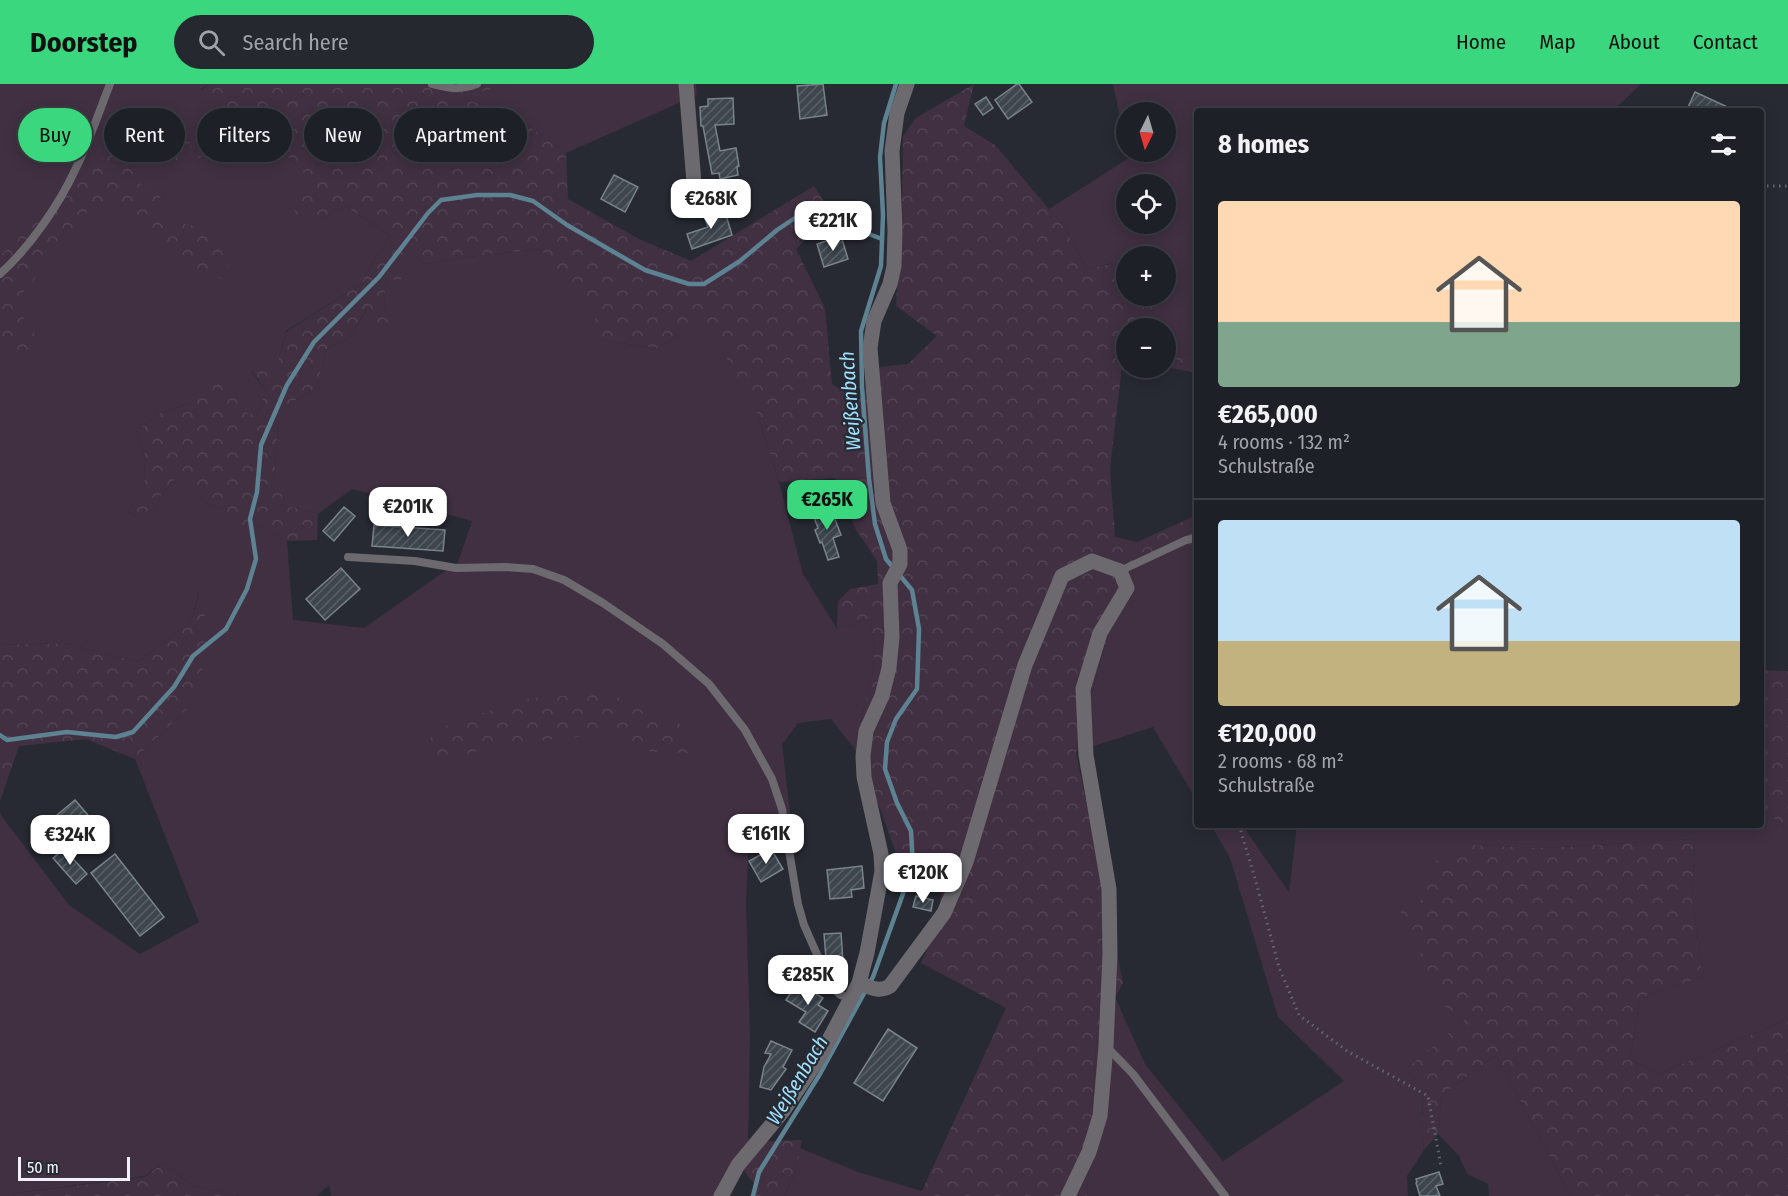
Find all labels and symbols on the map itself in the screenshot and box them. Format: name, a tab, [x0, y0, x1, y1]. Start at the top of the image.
north arrow	[1116, 102, 1176, 162]
pin: €268K	[669, 179, 753, 230]
pin: €221K	[791, 201, 875, 252]
water label: Weißenbach	[835, 350, 865, 452]
pin: €265K	[785, 480, 869, 531]
pin: €201K	[366, 487, 450, 538]
pin: €161K	[724, 814, 808, 865]
pin: €324K	[28, 815, 112, 866]
pin: €120K	[881, 853, 965, 904]
pin: €285K	[766, 955, 850, 1006]
water label: Weißenbach	[761, 1031, 833, 1129]
scale bar	[18, 1154, 130, 1182]

